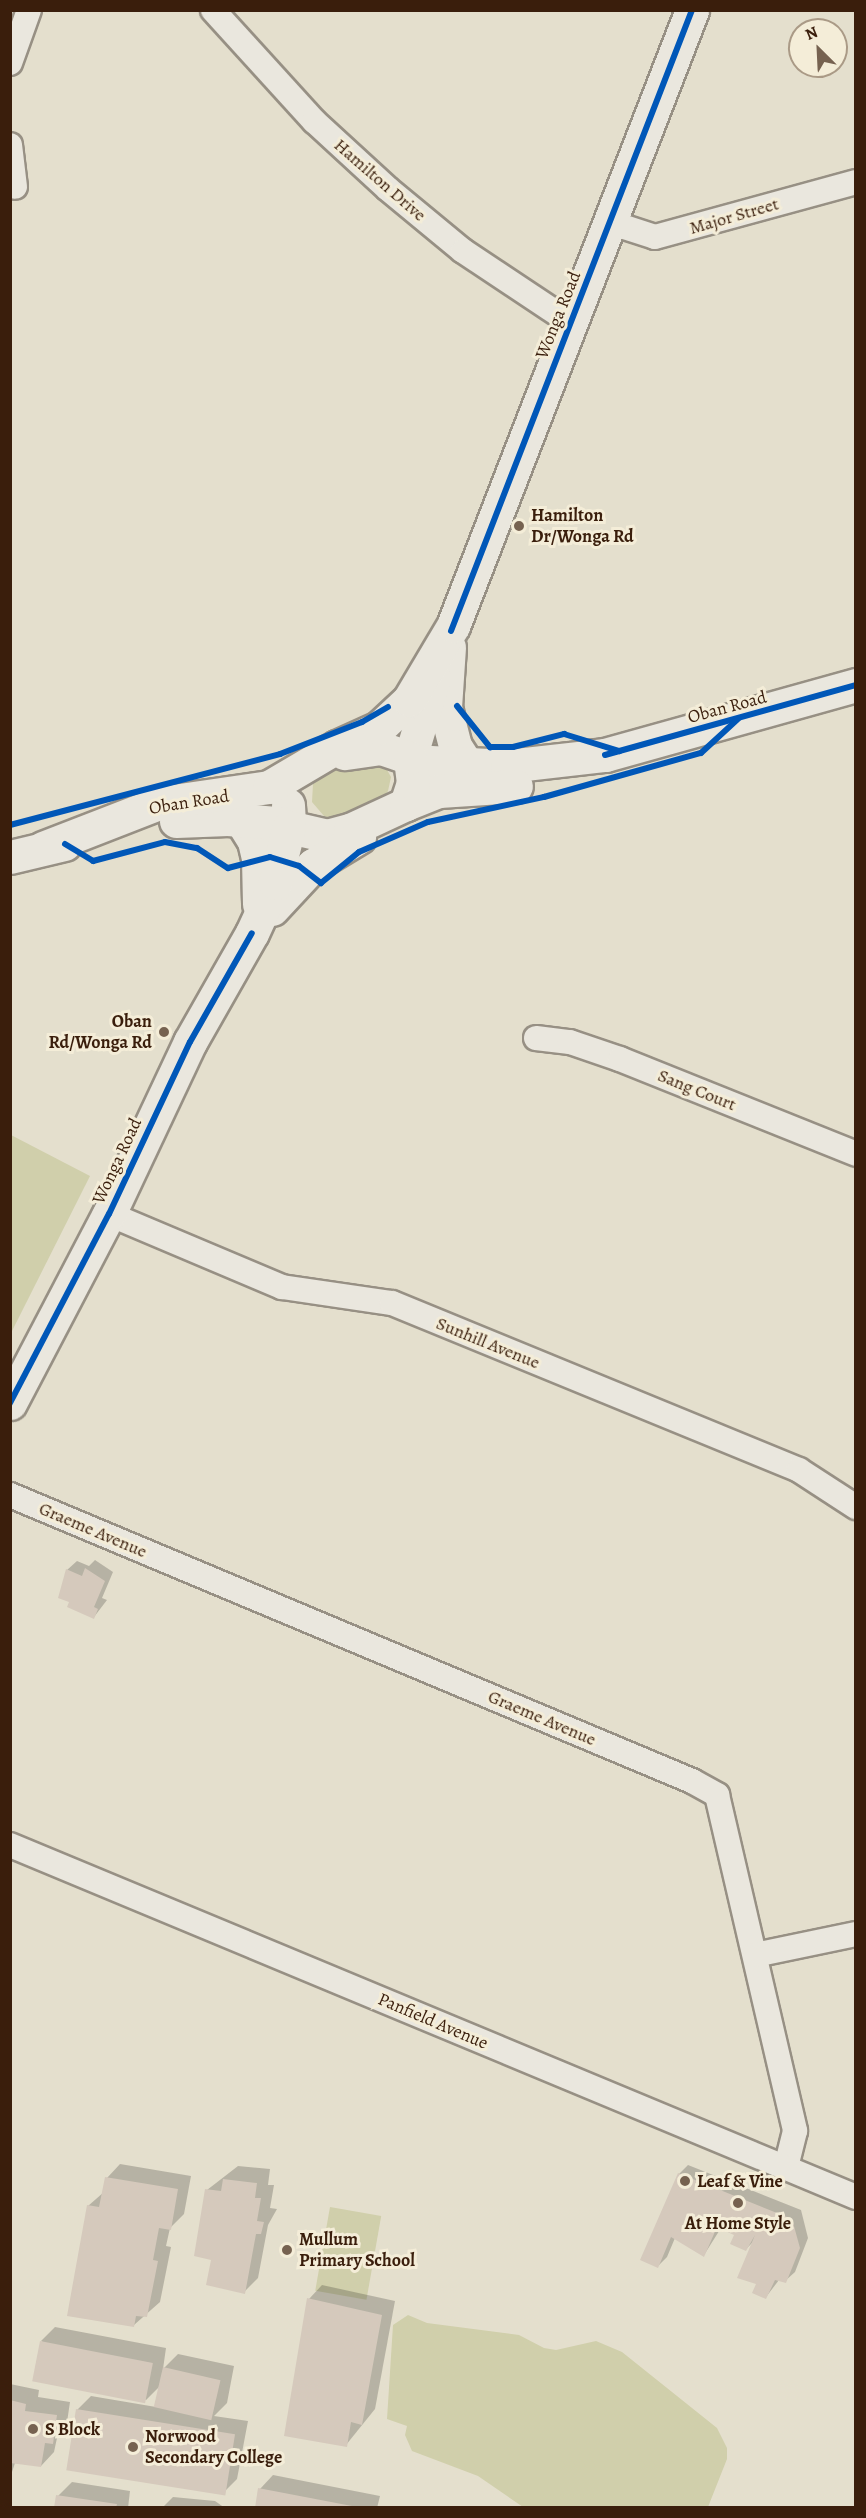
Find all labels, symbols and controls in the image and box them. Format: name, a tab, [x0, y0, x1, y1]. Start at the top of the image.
north arrow	[788, 18, 848, 78]
text: N	[802, 21, 821, 46]
street label: Hamilton Drive	[330, 134, 430, 226]
street label: Major Street	[687, 193, 781, 239]
street label: Wonga Road	[531, 268, 585, 362]
place label: Hamilton Dr/Wonga Rd	[531, 505, 634, 548]
marker: Hamilton Dr/Wonga Rd	[512, 519, 526, 533]
street label: Oban Road	[685, 686, 769, 728]
street label: Oban Road	[147, 785, 231, 819]
place label: Oban Rd/Wonga Rd	[48, 1011, 152, 1054]
marker: Oban Rd/Wonga Rd	[157, 1025, 171, 1039]
street label: Sang Court	[655, 1065, 739, 1115]
street label: Wonga Road	[88, 1115, 146, 1207]
street label: Sunhill Avenue	[433, 1312, 543, 1374]
street label: Graeme Avenue	[36, 1498, 150, 1562]
street label: Graeme Avenue	[485, 1686, 599, 1750]
street label: Panfield Avenue	[375, 1988, 491, 2054]
place label: Leaf & Vine	[697, 2170, 783, 2192]
marker: Leaf & Vine	[678, 2174, 692, 2188]
marker: At Home Style	[731, 2196, 745, 2210]
place label: At Home Style	[685, 2212, 791, 2234]
place label: Mullum Primary School	[299, 2229, 415, 2272]
marker: Mullum Primary School	[280, 2243, 294, 2257]
place label: S Block	[45, 2418, 100, 2440]
marker: S Block	[26, 2422, 40, 2436]
place label: Norwood Secondary College	[145, 2426, 282, 2468]
marker: Norwood Secondary College	[126, 2440, 140, 2454]

